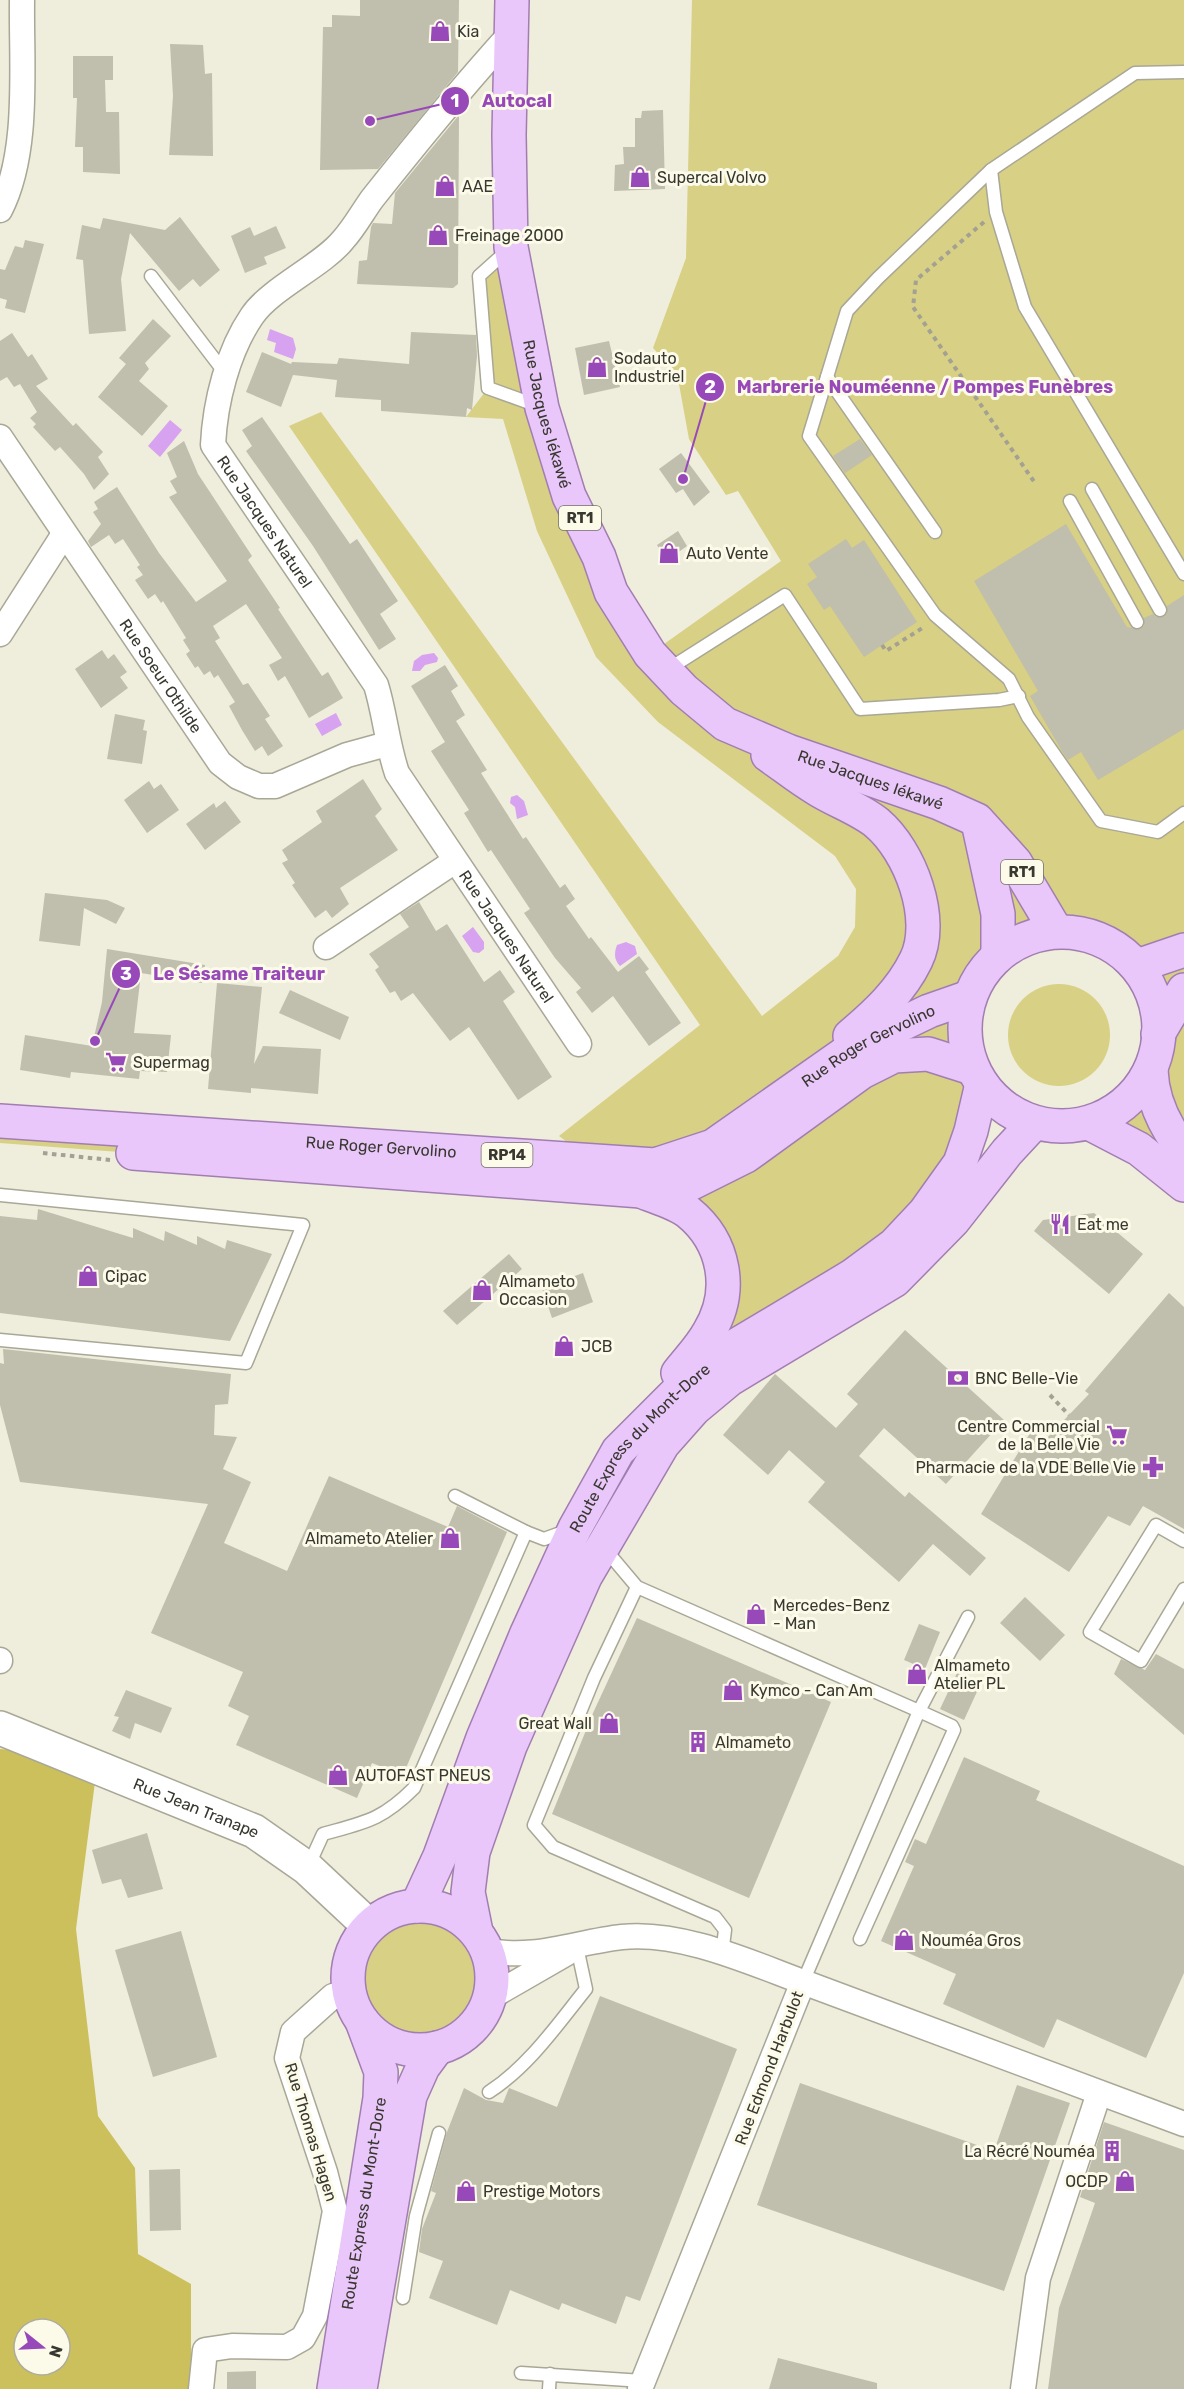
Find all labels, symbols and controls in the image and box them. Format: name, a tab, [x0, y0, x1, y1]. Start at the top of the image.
shop icon: Kia	[428, 19, 452, 43]
place label: Kia	[457, 22, 479, 41]
callout: Autocal	[440, 83, 564, 119]
text: 1	[451, 90, 459, 112]
text: Autocal	[482, 90, 552, 112]
shop icon: Supercal Volvo	[628, 165, 652, 189]
place label: Supercal Volvo	[657, 168, 767, 187]
shop icon: AAE	[433, 174, 457, 198]
place label: AAE	[462, 177, 493, 196]
shop icon: Freinage 2000	[426, 223, 450, 247]
place label: Freinage 2000	[455, 226, 564, 245]
street label: Rue Jacques Iékawé	[520, 338, 576, 491]
place label: Sodauto Industriel	[614, 349, 684, 386]
shop icon: Sodauto Industriel	[585, 355, 609, 379]
callout: Marbrerie Nouméenne / Pompes Funèbres	[695, 369, 1125, 405]
text: 2	[704, 376, 716, 398]
text: Marbrerie Nouméenne / Pompes Funèbres	[737, 376, 1113, 398]
street label: Rue Jacques Naturel	[213, 452, 317, 591]
road number: RT1	[559, 506, 601, 530]
shop icon: Auto Vente	[657, 541, 681, 565]
place label: Auto Vente	[686, 544, 769, 563]
street label: Rue Soeur Othilde	[116, 615, 206, 736]
street label: Rue Jacques Iékawé	[795, 746, 946, 813]
road number: RT1	[1001, 860, 1043, 884]
street label: Rue Jacques Naturel	[455, 866, 558, 1006]
callout: Le Sésame Traiteur	[111, 956, 337, 992]
text: 3	[120, 963, 132, 985]
text: Le Sésame Traiteur	[153, 963, 325, 985]
street label: Rue Roger Gervolino	[797, 1000, 937, 1091]
supermarket icon: Supermag	[104, 1050, 128, 1074]
place label: Supermag	[133, 1053, 210, 1072]
street label: Rue Roger Gervolino	[305, 1132, 457, 1161]
road number: RP14	[482, 1143, 532, 1167]
restaurant icon: Eat me	[1048, 1212, 1072, 1236]
place label: Eat me	[1077, 1215, 1129, 1234]
shop icon: Cipac	[76, 1264, 100, 1288]
place label: Cipac	[105, 1267, 147, 1286]
place label: Almameto Occasion	[499, 1272, 575, 1309]
shop icon: Almameto Occasion	[470, 1278, 494, 1302]
shop icon: JCB	[552, 1334, 576, 1358]
place label: JCB	[581, 1337, 613, 1356]
street label: Route Express du Mont-Dore	[565, 1359, 714, 1536]
bank icon: BNC Belle-Vie	[946, 1366, 970, 1390]
place label: BNC Belle-Vie	[975, 1369, 1078, 1388]
place label: Centre Commercial de la Belle Vie	[957, 1417, 1100, 1454]
supermarket icon: Centre Commercial de la Belle Vie	[1105, 1423, 1129, 1447]
pharmacy icon: Pharmacie de la VDE Belle Vie	[1141, 1455, 1165, 1479]
place label: Pharmacie de la VDE Belle Vie	[916, 1458, 1136, 1477]
shop icon: Almameto Atelier	[438, 1526, 462, 1550]
place label: Almameto Atelier	[305, 1529, 433, 1548]
place label: Mercedes-Benz - Man	[773, 1596, 890, 1633]
shop icon: Mercedes-Benz - Man	[744, 1602, 768, 1626]
place label: Almameto Atelier PL	[934, 1656, 1010, 1693]
shop icon: Almameto Atelier PL	[905, 1662, 929, 1686]
shop icon: Kymco - Can Am	[721, 1678, 745, 1702]
place label: Kymco - Can Am	[750, 1681, 873, 1700]
shop icon: Great Wall	[597, 1711, 621, 1735]
place label: Great Wall	[518, 1714, 592, 1733]
building icon: Almameto	[686, 1730, 710, 1754]
place label: Almameto	[715, 1733, 791, 1752]
shop icon: AUTOFAST PNEUS	[326, 1763, 350, 1787]
place label: AUTOFAST PNEUS	[355, 1766, 491, 1785]
street label: Rue Jean Tranape	[131, 1774, 264, 1842]
shop icon: Nouméa Gros	[892, 1928, 916, 1952]
place label: Nouméa Gros	[921, 1931, 1021, 1950]
street label: Rue Edmond Harbulot	[731, 1988, 807, 2148]
street label: Rue Thomas Hagen	[281, 2060, 341, 2204]
street label: Route Express du Mont-Dore	[337, 2096, 390, 2311]
building icon: La Récré Nouméa	[1100, 2139, 1124, 2163]
place label: La Récré Nouméa	[964, 2142, 1095, 2161]
shop icon: OCDP	[1113, 2169, 1137, 2193]
place label: OCDP	[1065, 2172, 1108, 2191]
shop icon: Prestige Motors	[454, 2179, 478, 2203]
place label: Prestige Motors	[483, 2182, 600, 2201]
north arrow	[12, 2317, 72, 2377]
text: N	[45, 2343, 67, 2360]

